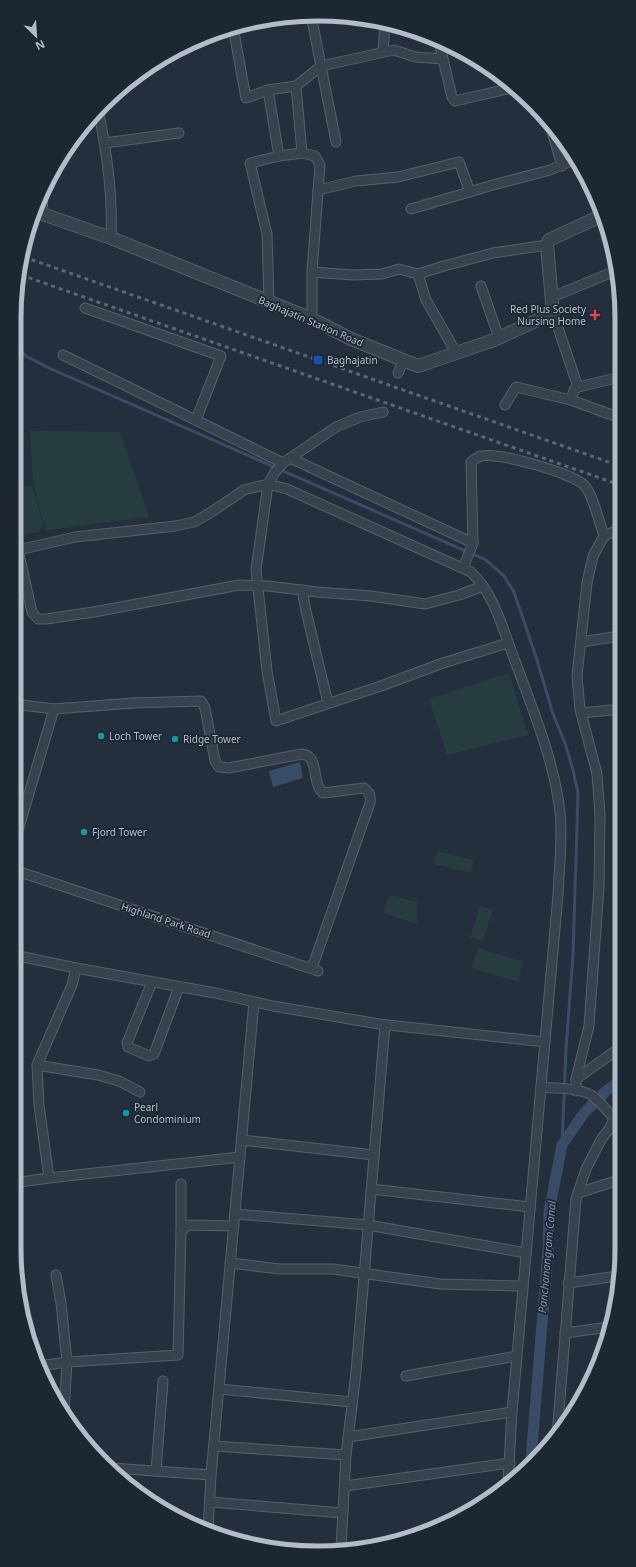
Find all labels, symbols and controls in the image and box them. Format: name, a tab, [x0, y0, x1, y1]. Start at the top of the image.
north arrow	[16, 16, 56, 56]
text: N	[33, 37, 48, 54]
street label: Baghajatin Station Road	[256, 292, 366, 350]
place label: Red Plus Society Nursing Home	[510, 302, 587, 328]
marker: Red Plus Society Nursing Home	[589, 309, 601, 321]
place label: Baghajatin	[327, 353, 378, 367]
marker: Baghajatin	[312, 354, 324, 366]
place label: Loch Tower	[109, 729, 162, 743]
marker: Loch Tower	[96, 731, 106, 741]
place label: Ridge Tower	[183, 732, 241, 746]
marker: Ridge Tower	[170, 734, 180, 744]
place label: Fjord Tower	[92, 825, 147, 839]
marker: Fjord Tower	[79, 827, 89, 837]
street label: Highland Park Road	[120, 899, 212, 941]
place label: Pearl Condominium	[134, 1100, 201, 1126]
marker: Pearl Condominium	[121, 1108, 131, 1118]
water label: Panchanangram Canal	[534, 1199, 559, 1314]

